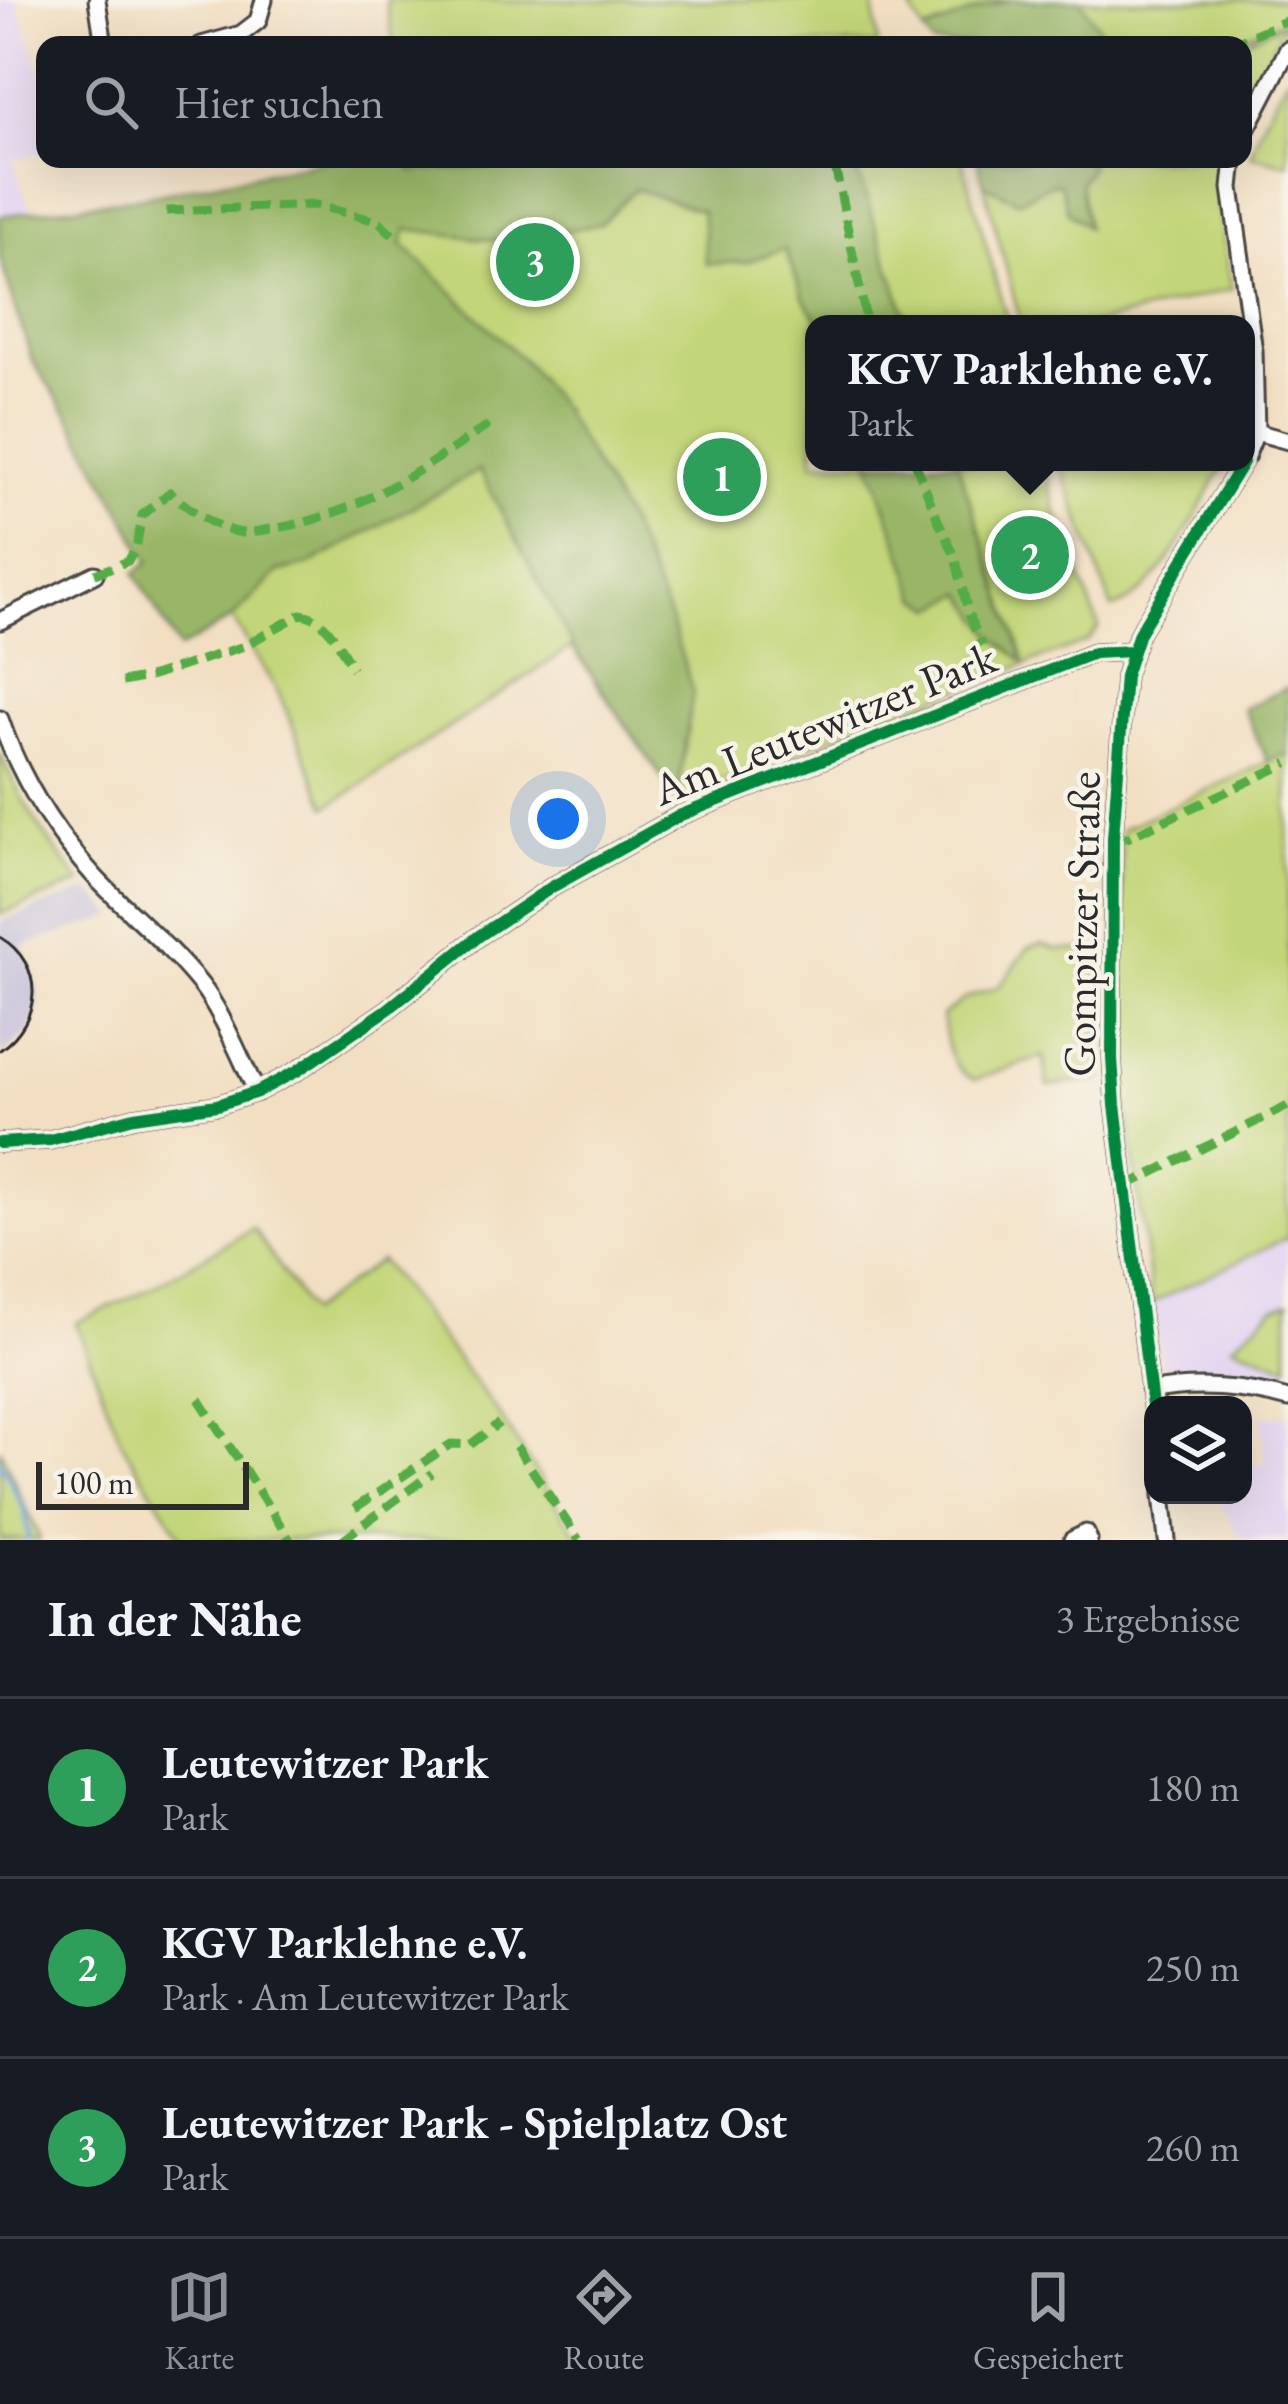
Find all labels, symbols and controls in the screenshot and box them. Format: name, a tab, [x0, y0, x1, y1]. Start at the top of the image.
search box	[36, 36, 1252, 168]
icon: search	[78, 69, 144, 135]
text: Hier suchen	[174, 73, 384, 131]
pin: 3	[496, 217, 574, 307]
popup	[805, 315, 1255, 471]
text: KGV Parklehne e.V.	[847, 339, 1213, 397]
text: Park	[847, 397, 914, 448]
pin: 1	[683, 432, 761, 522]
pin: 2	[991, 510, 1069, 600]
street label: Am Leutewitzer Park	[643, 627, 1005, 819]
street label: Gompitzer Straße	[1049, 771, 1113, 1077]
your location	[528, 789, 588, 849]
map controls	[1144, 1396, 1252, 1504]
button: layers	[1144, 1396, 1252, 1504]
scale bar	[36, 1456, 249, 1509]
text: 100 m	[54, 1461, 134, 1504]
text: In der Nähe	[48, 1585, 302, 1651]
text: 3 Ergebnisse	[1056, 1593, 1240, 1644]
text: Leutewitzer Park	[162, 1733, 489, 1791]
text: 1	[77, 1762, 97, 1813]
text: 180 m	[1146, 1762, 1240, 1813]
text: Park	[162, 1791, 228, 1842]
text: KGV Parklehne e.V.	[162, 1913, 528, 1971]
text: 2	[77, 1942, 97, 1993]
text: 250 m	[1146, 1942, 1240, 1993]
text: Park · Am Leutewitzer Park	[162, 1971, 569, 2022]
text: Leutewitzer Park - Spielplatz Ost	[162, 2093, 787, 2151]
text: 3	[77, 2122, 97, 2173]
text: 260 m	[1146, 2122, 1240, 2173]
text: Park	[162, 2151, 228, 2202]
tab: Karte	[165, 2264, 234, 2379]
tab: Route	[564, 2264, 644, 2379]
tab: Gespeichert	[973, 2264, 1123, 2379]

